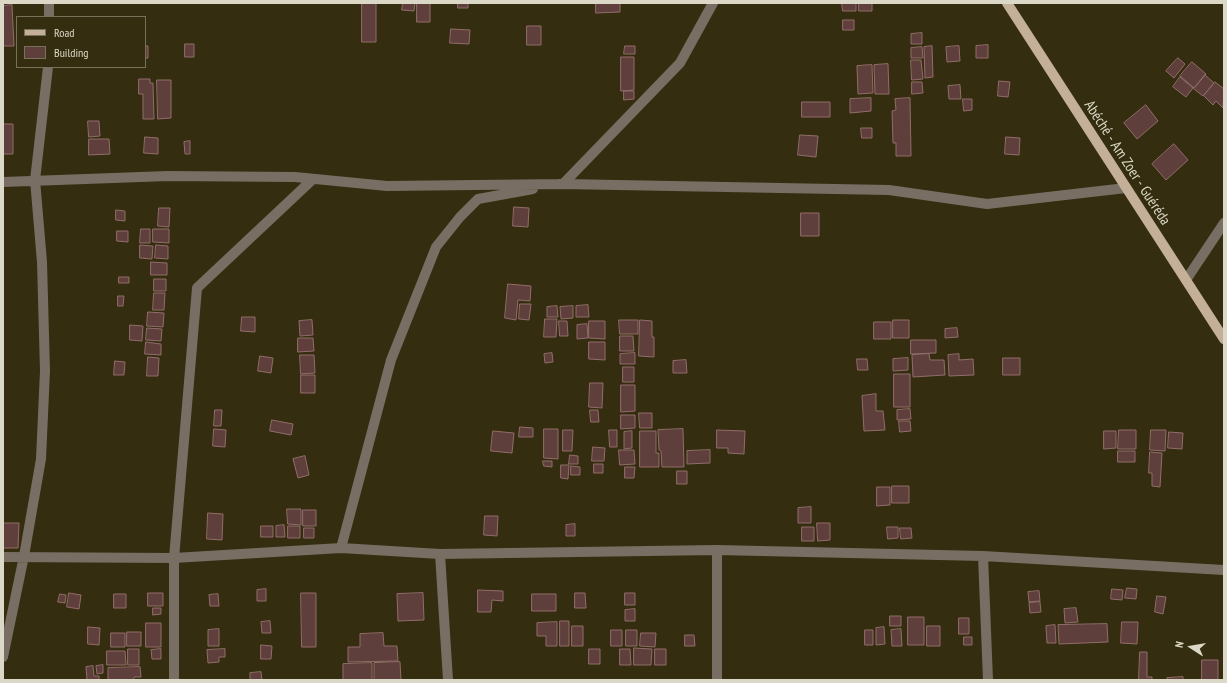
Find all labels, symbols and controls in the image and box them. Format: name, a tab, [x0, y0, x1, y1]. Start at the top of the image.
legend	[16, 16, 146, 68]
text: Road	[54, 25, 74, 40]
text: Building	[54, 45, 89, 60]
street label: Abéché - Am Zoer - Guéréda	[1080, 97, 1174, 229]
north arrow	[1171, 627, 1211, 667]
text: N	[1172, 640, 1187, 649]

